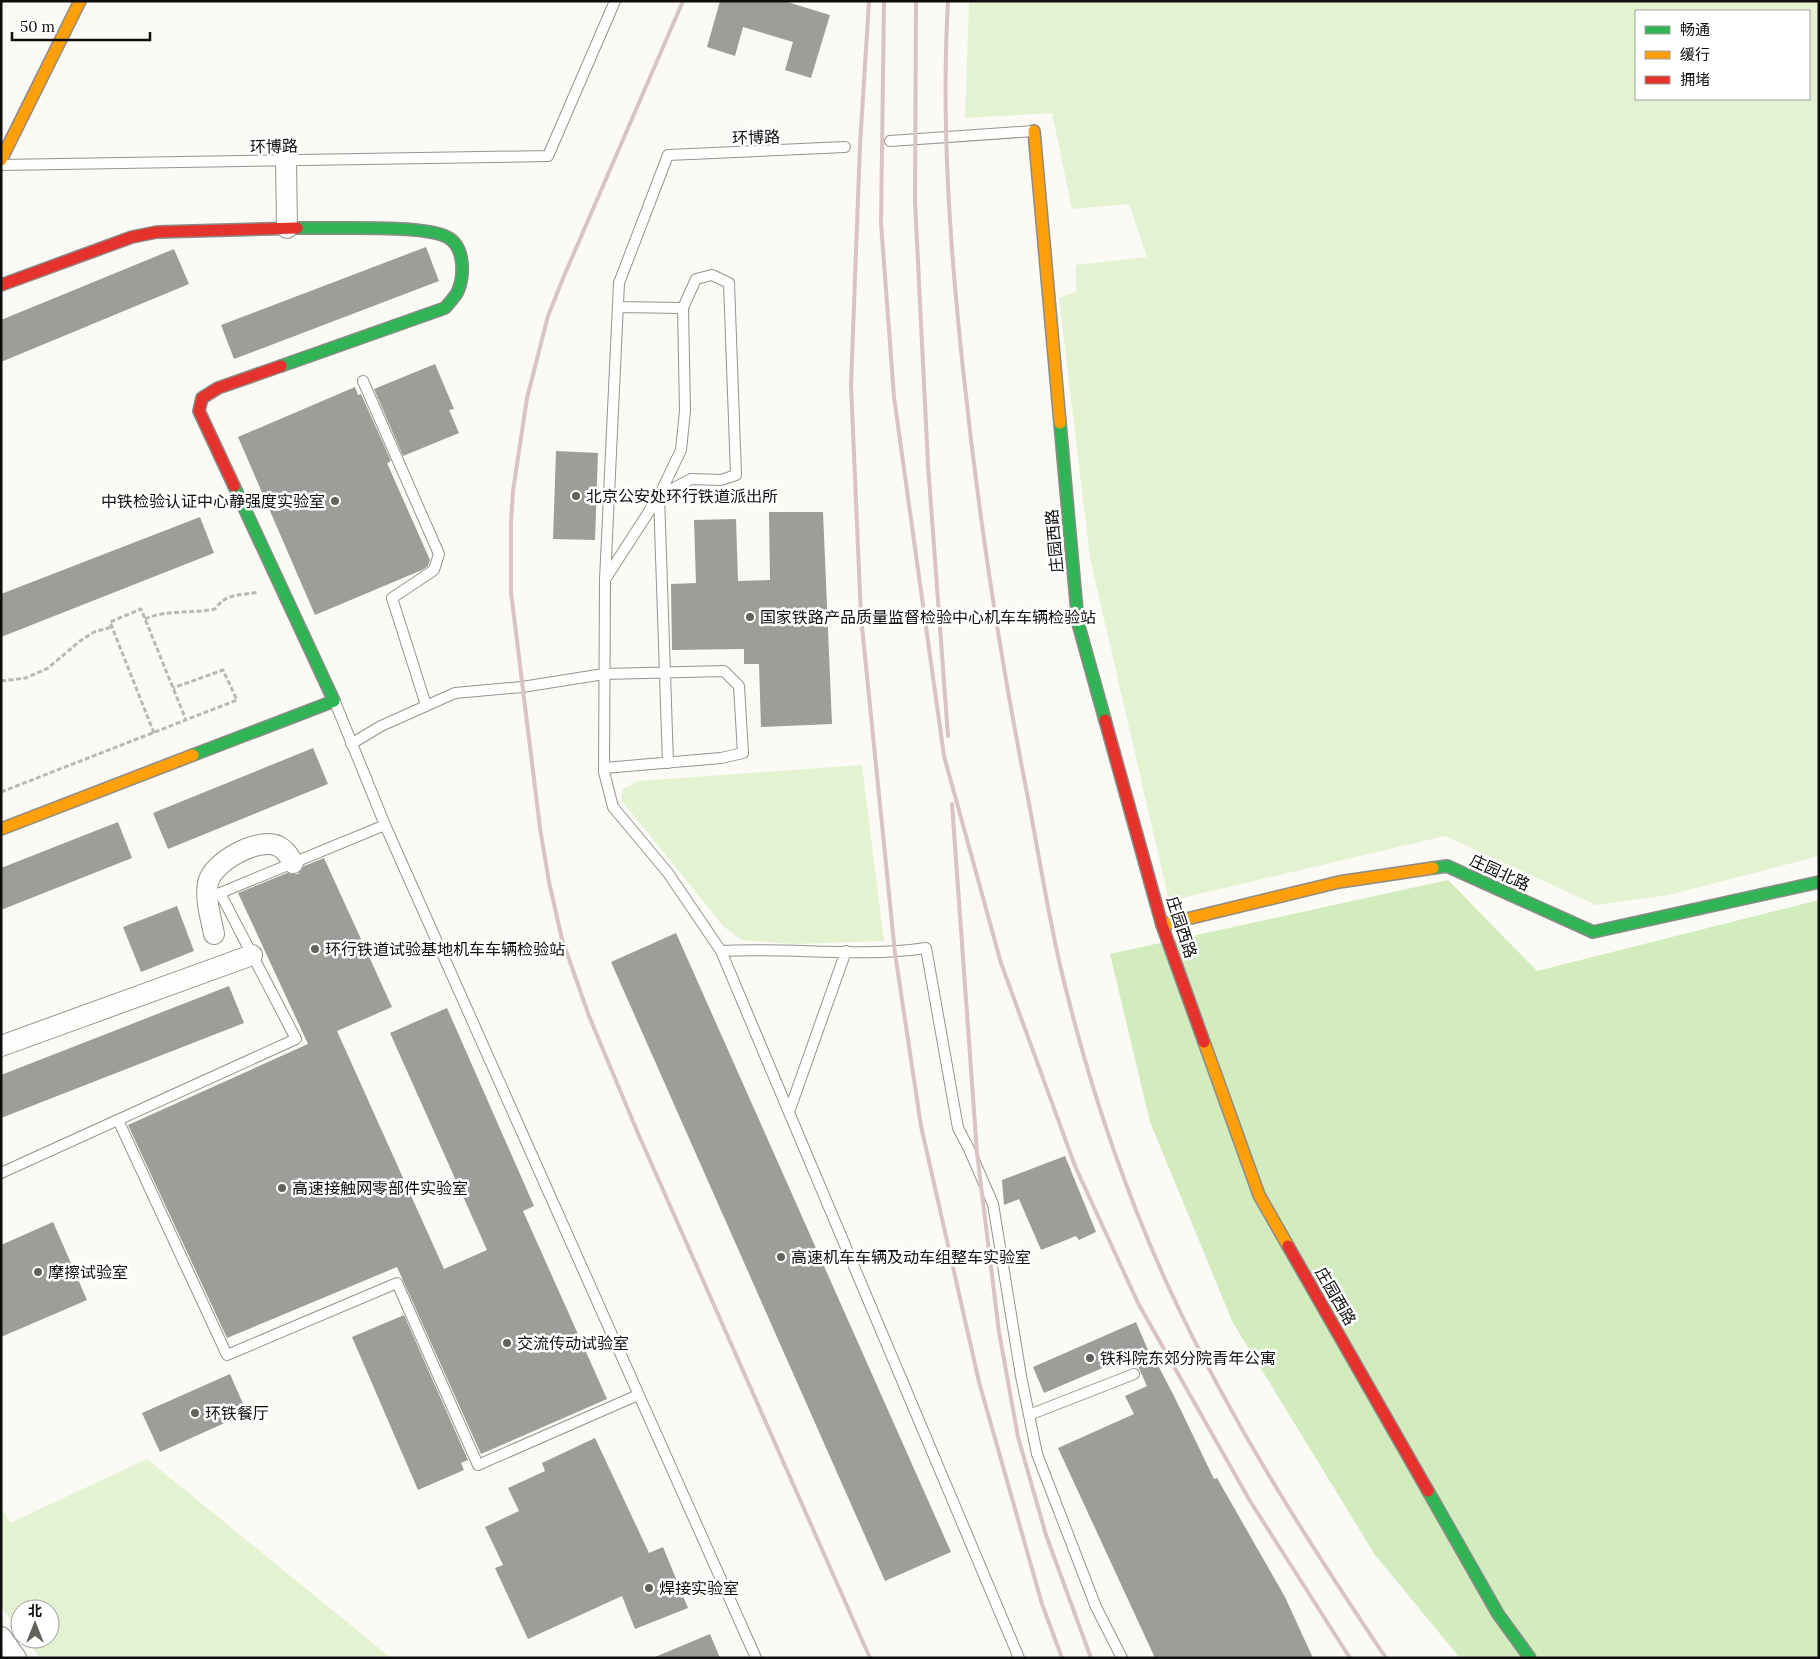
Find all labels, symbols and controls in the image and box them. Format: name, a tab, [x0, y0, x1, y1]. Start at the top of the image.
scale bar	[12, 10, 150, 42]
legend	[1635, 10, 1810, 100]
text: 50 m	[20, 17, 55, 36]
text: 畅通	[1680, 20, 1710, 39]
text: 缓行	[1680, 45, 1710, 64]
text: 拥堵	[1680, 70, 1710, 89]
street label: 环博路	[732, 126, 780, 148]
street label: 环博路	[250, 136, 298, 156]
place label: 北京公安处环行铁道派出所	[586, 486, 778, 506]
marker: 北京公安处环行铁道派出所	[570, 490, 582, 502]
place label: 中铁检验认证中心静强度实验室	[101, 491, 325, 511]
marker: 中铁检验认证中心静强度实验室	[329, 495, 341, 507]
street label: 庄园西路	[1041, 508, 1067, 574]
place label: 国家铁路产品质量监督检验中心机车车辆检验站	[760, 607, 1096, 627]
marker: 国家铁路产品质量监督检验中心机车车辆检验站	[744, 611, 756, 623]
street label: 庄园北路	[1467, 849, 1533, 895]
street label: 庄园西路	[1163, 893, 1201, 961]
place label: 环行铁道试验基地机车车辆检验站	[325, 939, 565, 959]
marker: 环行铁道试验基地机车车辆检验站	[309, 943, 321, 955]
place label: 高速接触网零部件实验室	[292, 1178, 468, 1198]
marker: 高速接触网零部件实验室	[276, 1182, 288, 1194]
place label: 高速机车车辆及动车组整车实验室	[791, 1247, 1031, 1267]
marker: 高速机车车辆及动车组整车实验室	[775, 1251, 787, 1263]
place label: 摩擦试验室	[48, 1262, 128, 1282]
street label: 庄园西路	[1311, 1263, 1361, 1329]
marker: 摩擦试验室	[32, 1266, 44, 1278]
place label: 交流传动试验室	[517, 1333, 629, 1353]
marker: 交流传动试验室	[501, 1337, 513, 1349]
place label: 铁科院东郊分院青年公寓	[1100, 1348, 1276, 1368]
marker: 铁科院东郊分院青年公寓	[1084, 1352, 1096, 1364]
place label: 环铁餐厅	[205, 1403, 269, 1423]
marker: 环铁餐厅	[189, 1407, 201, 1419]
place label: 焊接实验室	[659, 1578, 739, 1598]
marker: 焊接实验室	[643, 1582, 655, 1594]
north arrow	[10, 1599, 60, 1649]
text: 北	[28, 1602, 42, 1620]

